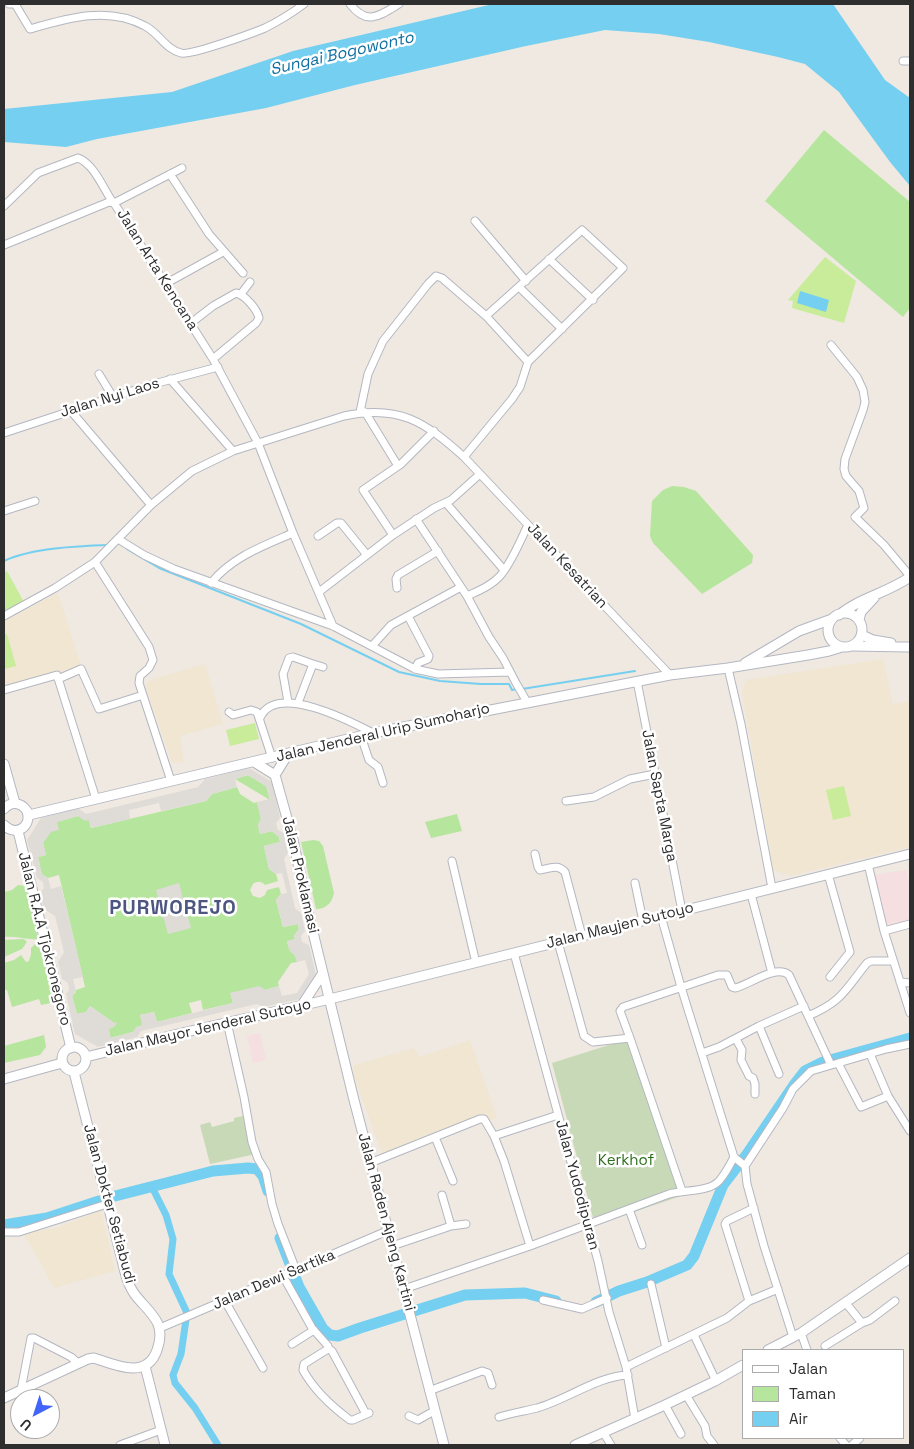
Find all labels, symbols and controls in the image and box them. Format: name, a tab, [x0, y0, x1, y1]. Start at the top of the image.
water label: Sungai Bogowonto	[268, 28, 416, 80]
street label: Jalan Arta Kencana	[112, 206, 202, 334]
street label: Jalan Nyi Laos	[58, 374, 162, 422]
street label: Jalan Kesatrian	[523, 520, 611, 612]
street label: Jalan Jenderal Urip Sumoharjo	[274, 700, 492, 766]
street label: Jalan Sapta Marga	[637, 728, 681, 864]
street label: Jalan Proklamasi	[278, 815, 322, 935]
street label: Jalan R.A.A Tjokronegoro	[14, 850, 74, 1028]
district label: PURWOREJO	[108, 897, 238, 921]
street label: Jalan Mayjen Sutoyo	[544, 899, 696, 953]
street label: Jalan Mayor Jenderal Sutoyo	[103, 995, 313, 1061]
street label: Jalan Yudodipuran	[551, 1118, 603, 1252]
street label: Jalan Dokter Setiabudi	[79, 1122, 139, 1286]
street label: Jalan Raden Ajeng Kartini	[354, 1131, 418, 1313]
park label: Kerkhof	[598, 1152, 654, 1170]
street label: Jalan Dewi Sartika	[210, 1246, 338, 1314]
legend	[742, 1349, 904, 1439]
text: Jalan	[789, 1359, 828, 1378]
text: Taman	[789, 1384, 836, 1403]
north arrow	[10, 1389, 60, 1439]
text: Air	[789, 1409, 808, 1428]
text: U	[17, 1415, 35, 1435]

